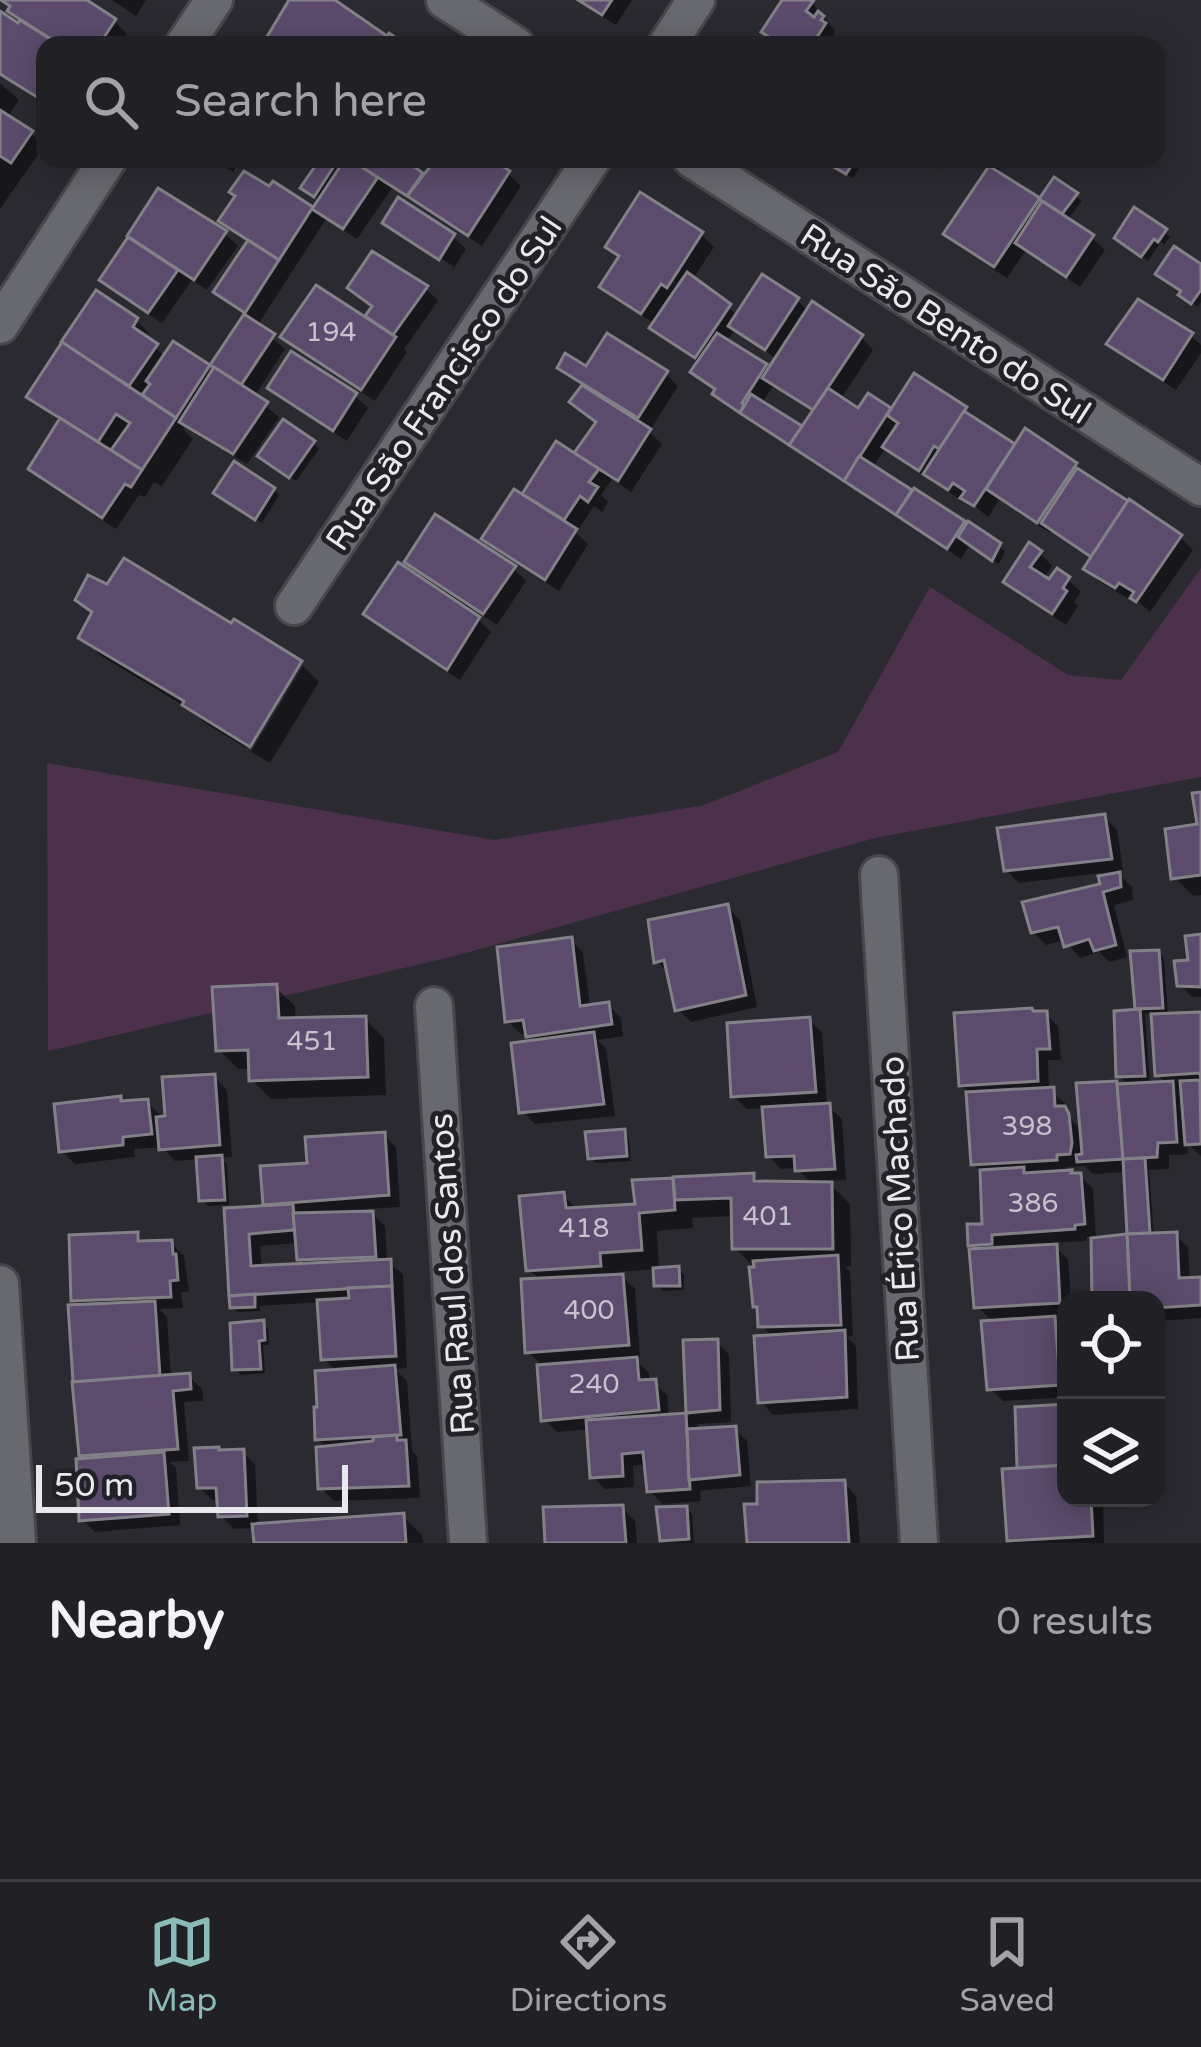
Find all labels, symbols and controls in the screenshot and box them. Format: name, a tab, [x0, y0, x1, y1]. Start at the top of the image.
search box	[36, 36, 1165, 168]
icon: search	[78, 69, 144, 135]
text: Search here	[174, 75, 427, 129]
street label: Rua São Francisco do Sul	[318, 210, 571, 558]
street label: Rua São Bento do Sul	[793, 216, 1098, 433]
house number: 194	[306, 316, 356, 349]
house number: 451	[287, 1025, 337, 1058]
street label: Rua Érico Machado	[873, 1055, 928, 1363]
house number: 398	[1002, 1110, 1052, 1143]
street label: Rua Raul dos Santos	[422, 1112, 483, 1436]
house number: 386	[1008, 1187, 1058, 1220]
house number: 401	[743, 1200, 793, 1233]
house number: 418	[559, 1212, 609, 1245]
map controls	[1057, 1291, 1165, 1507]
button: locate	[1057, 1291, 1165, 1399]
house number: 400	[564, 1294, 614, 1327]
house number: 240	[569, 1368, 619, 1401]
button: layers	[1057, 1399, 1165, 1507]
scale bar	[36, 1459, 348, 1512]
text: 50 m	[54, 1466, 134, 1505]
text: Nearby	[48, 1590, 225, 1652]
text: 0 results	[996, 1598, 1153, 1645]
tab: Map	[146, 1909, 217, 2020]
tab: Directions	[509, 1909, 667, 2020]
tab: Saved	[960, 1909, 1055, 2020]

